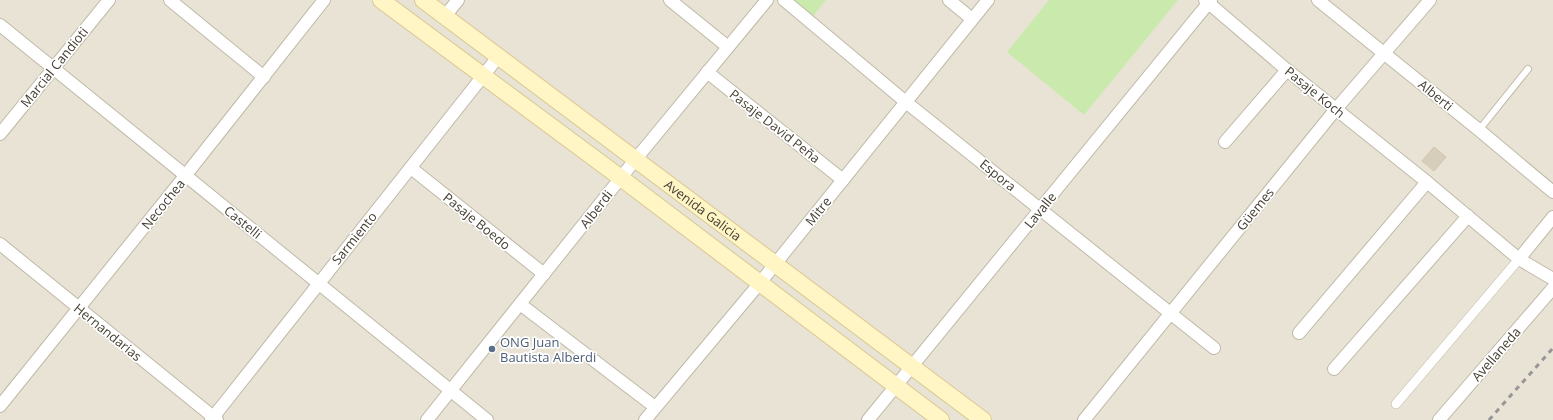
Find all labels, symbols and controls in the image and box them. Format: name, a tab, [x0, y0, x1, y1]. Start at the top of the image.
street label: Marcial Candioti	[16, 23, 92, 111]
street label: Pasaje Koch	[1281, 62, 1349, 122]
street label: Alberti	[1415, 75, 1457, 115]
street label: Pasaje David Peña	[726, 85, 824, 167]
street label: Espora	[976, 155, 1020, 195]
street label: Necochea	[137, 175, 189, 233]
street label: Avenida Galicia	[661, 175, 745, 245]
street label: Güemes	[1232, 184, 1278, 234]
street label: Alberdi	[576, 186, 616, 232]
street label: Pasaje Boedo	[440, 188, 515, 254]
street label: Lavalle	[1020, 188, 1060, 232]
street label: Mitre	[801, 193, 835, 229]
street label: Castelli	[220, 201, 266, 243]
street label: Sarmiento	[327, 208, 381, 268]
street label: Hernandarias	[70, 299, 146, 365]
street label: Avellaneda	[1467, 323, 1525, 385]
place label: ONG Juan Bautista Alberdi	[500, 333, 596, 366]
marker: ONG Juan Bautista Alberdi	[487, 344, 497, 354]

